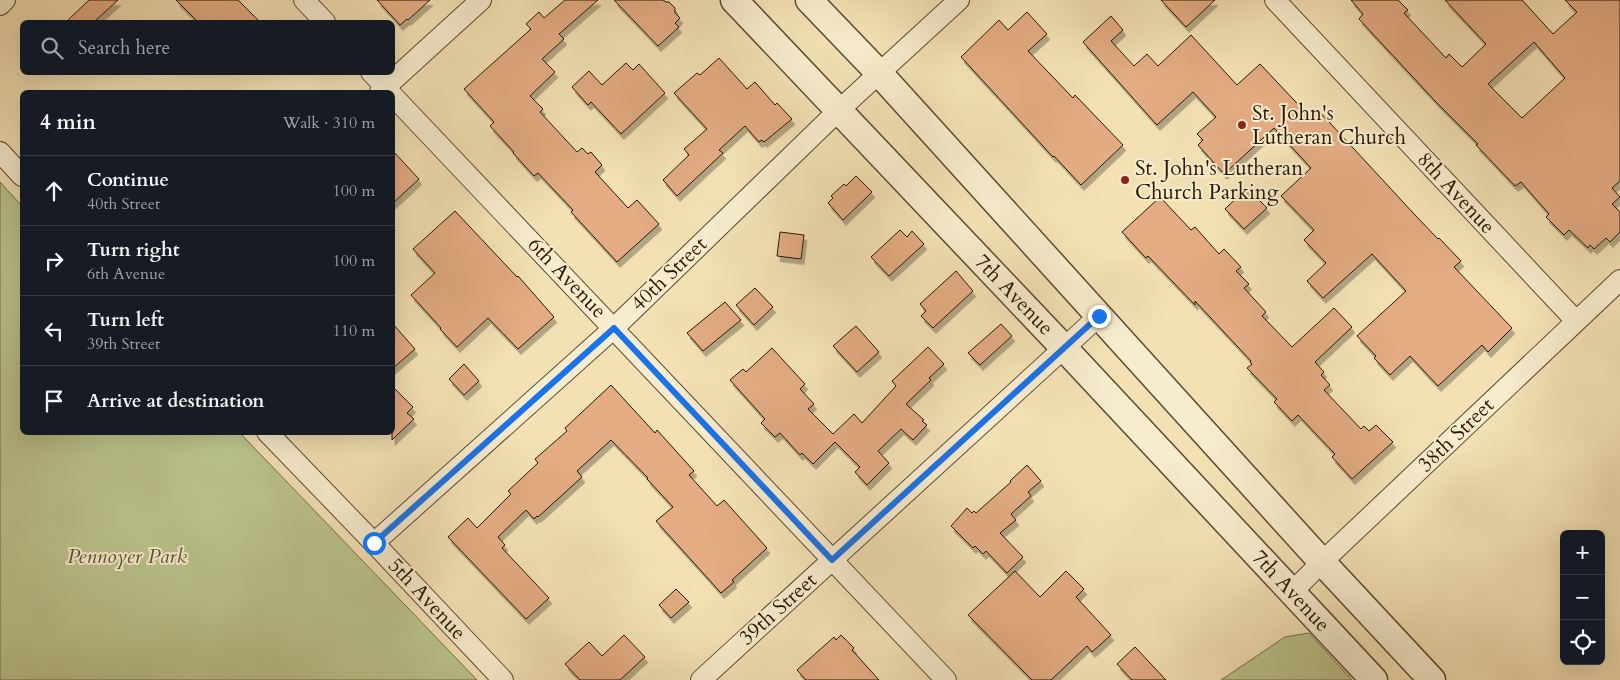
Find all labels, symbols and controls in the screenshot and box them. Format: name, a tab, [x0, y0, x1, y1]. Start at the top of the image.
search box	[20, 20, 395, 75]
icon: search	[38, 34, 66, 62]
text: Search here	[78, 35, 170, 61]
place label: St. John's Lutheran Church	[1252, 99, 1407, 152]
text: 4 min	[40, 108, 96, 137]
text: Walk · 310 m	[283, 112, 375, 134]
marker: St. John's Lutheran Church	[1236, 119, 1248, 131]
street label: 8th Avenue	[1410, 146, 1502, 240]
place label: St. John's Lutheran Church Parking	[1135, 154, 1303, 207]
text: Continue	[87, 167, 169, 193]
marker: St. John's Lutheran Church Parking	[1119, 174, 1131, 186]
icon: ahead	[40, 177, 68, 205]
text: 100 m	[333, 180, 375, 202]
text: 40th Street	[87, 193, 160, 215]
street label: 40th Street	[624, 230, 714, 318]
street label: 6th Avenue	[521, 231, 613, 325]
text: Turn right	[87, 237, 179, 263]
icon: right	[40, 247, 68, 275]
street label: 7th Avenue	[968, 248, 1060, 342]
text: 100 m	[333, 250, 375, 272]
text: 6th Avenue	[87, 263, 165, 285]
route end	[1088, 305, 1111, 328]
text: Turn left	[87, 307, 164, 333]
icon: left	[40, 317, 68, 345]
text: 110 m	[333, 320, 375, 342]
text: 39th Street	[87, 333, 160, 355]
icon: arrive	[40, 387, 68, 415]
text: Arrive at destination	[87, 388, 264, 414]
street label: 38th Street	[1411, 391, 1501, 479]
map controls	[1560, 530, 1605, 665]
button: +	[1560, 530, 1605, 575]
route start	[363, 532, 386, 555]
park label: Pennoyer Park	[67, 542, 187, 571]
street label: 7th Avenue	[1245, 544, 1337, 638]
street label: 5th Avenue	[381, 552, 473, 646]
street label: 39th Street	[733, 566, 824, 652]
button: −	[1560, 575, 1605, 620]
button: locate	[1560, 620, 1605, 665]

